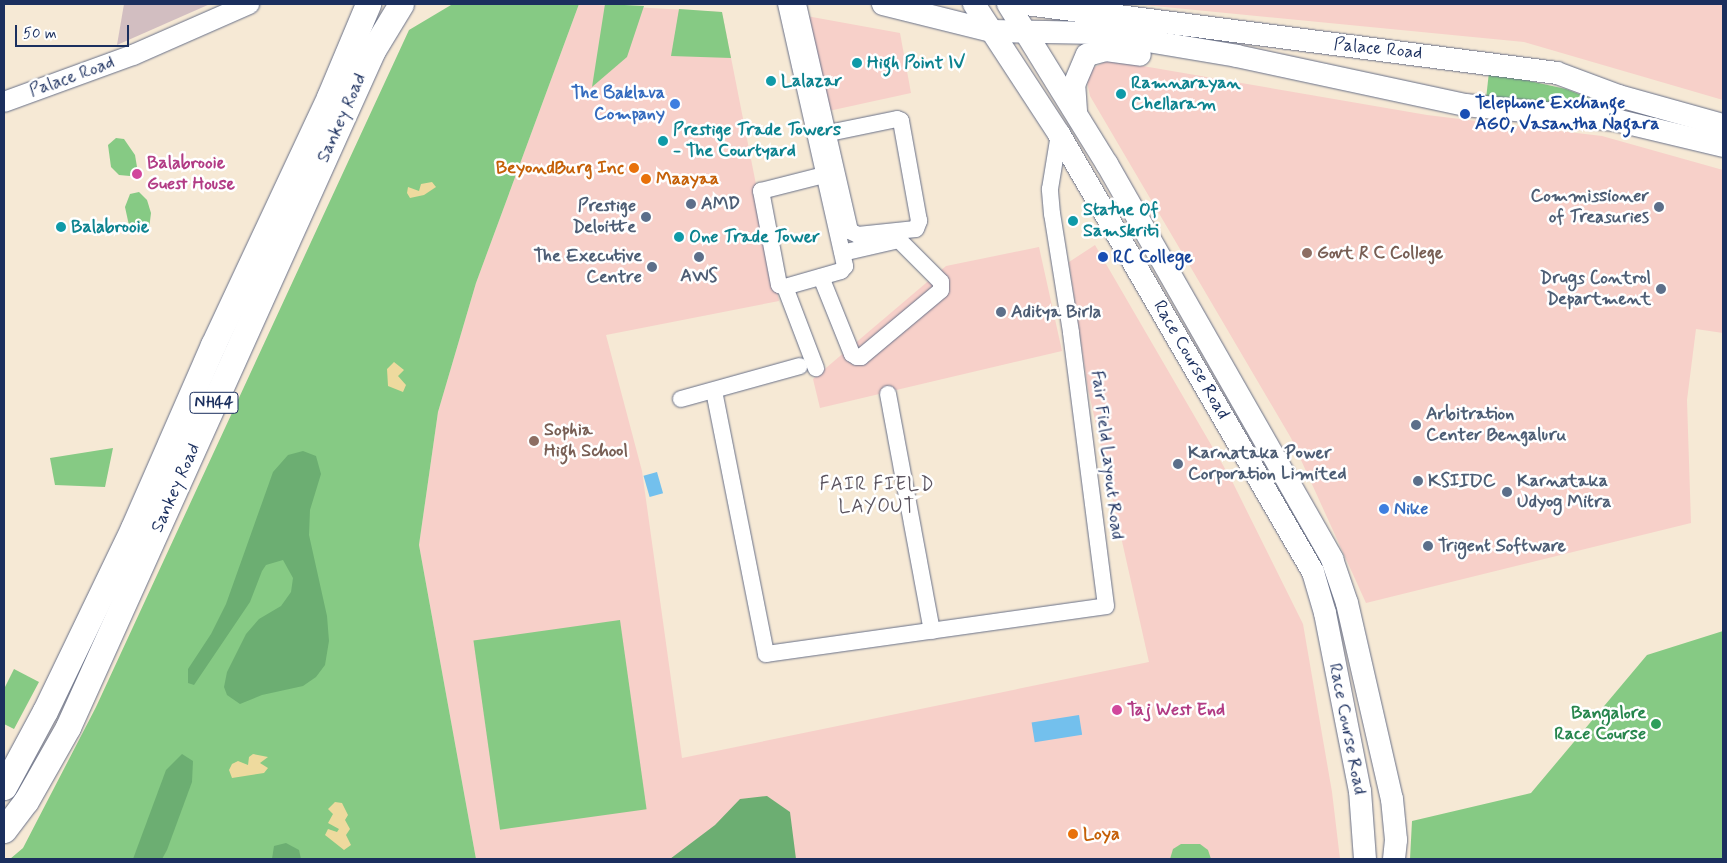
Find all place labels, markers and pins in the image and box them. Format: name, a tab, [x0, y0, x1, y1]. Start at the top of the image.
place label: High Point IV	[867, 52, 969, 74]
marker: High Point IV	[851, 57, 863, 69]
place label: Lalazar	[781, 70, 842, 92]
place label: Ramnarayan Chellaram	[1131, 73, 1241, 116]
marker: Lalazar	[765, 75, 777, 87]
place label: The Baklava Company	[571, 83, 665, 126]
marker: Ramnarayan Chellaram	[1115, 88, 1127, 100]
place label: Telephone Exchange AGO, Vasantha Nagara	[1475, 93, 1657, 136]
marker: The Baklava Company	[669, 98, 681, 110]
marker: Telephone Exchange AGO, Vasantha Nagara	[1459, 108, 1471, 120]
place label: Prestige Trade Towers - The Courtyard	[673, 120, 836, 162]
marker: Prestige Trade Towers - The Courtyard	[657, 135, 669, 147]
place label: Balabrooie Guest House	[147, 153, 235, 195]
place label: BeyondBurg Inc	[496, 157, 624, 179]
marker: BeyondBurg Inc	[628, 162, 640, 174]
marker: Balabrooie Guest House	[131, 168, 143, 180]
place label: Maayaa	[656, 168, 719, 190]
marker: Maayaa	[640, 173, 652, 185]
place label: Commissioner of Treasuries	[1530, 186, 1649, 228]
place label: AMD	[701, 193, 740, 215]
place label: Prestige Deloitte	[572, 196, 636, 238]
marker: AMD	[685, 198, 697, 210]
place label: Statue Of Samskriti	[1083, 200, 1159, 242]
marker: Commissioner of Treasuries	[1653, 201, 1665, 213]
marker: Prestige Deloitte	[640, 211, 652, 223]
marker: Statue Of Samskriti	[1067, 215, 1079, 227]
place label: Balabrooie	[71, 216, 149, 238]
marker: Balabrooie	[55, 221, 67, 233]
place label: One Trade Tower	[689, 226, 815, 248]
marker: One Trade Tower	[673, 231, 685, 243]
place label: Govt R C College	[1317, 242, 1445, 264]
place label: The Executive Centre	[534, 246, 642, 288]
place label: RC College	[1113, 246, 1192, 268]
marker: Govt R C College	[1301, 247, 1313, 259]
marker: AWS	[693, 251, 705, 263]
marker: RC College	[1097, 251, 1109, 263]
marker: The Executive Centre	[646, 261, 658, 273]
place label: AWS	[680, 265, 718, 287]
place label: Drugs Control Department	[1543, 268, 1651, 310]
marker: Drugs Control Department	[1655, 283, 1667, 295]
place label: Aditya Birla	[1011, 301, 1101, 323]
marker: Aditya Birla	[995, 306, 1007, 318]
place label: Arbitration Center Bengaluru	[1426, 404, 1565, 446]
marker: Arbitration Center Bengaluru	[1410, 419, 1422, 431]
place label: Sophia High School	[544, 420, 628, 462]
marker: Sophia High School	[528, 435, 540, 447]
place label: Karnataka Power Corporation Limited	[1188, 443, 1342, 486]
marker: Karnataka Power Corporation Limited	[1172, 458, 1184, 470]
place label: KSIIDC	[1428, 470, 1496, 492]
place label: Karnataka Udyog Mitra	[1517, 471, 1610, 514]
marker: KSIIDC	[1412, 475, 1424, 487]
marker: Karnataka Udyog Mitra	[1501, 486, 1513, 498]
place label: Nike	[1394, 498, 1428, 520]
marker: Nike	[1378, 503, 1390, 515]
place label: Trigent Software	[1438, 535, 1566, 557]
marker: Trigent Software	[1422, 540, 1434, 552]
place label: Taj West End	[1127, 699, 1226, 721]
place label: Bangalore Race Course	[1555, 703, 1646, 746]
marker: Taj West End	[1111, 704, 1123, 716]
marker: Bangalore Race Course	[1650, 718, 1662, 730]
place label: Loya	[1083, 823, 1120, 845]
marker: Loya	[1067, 828, 1079, 840]

